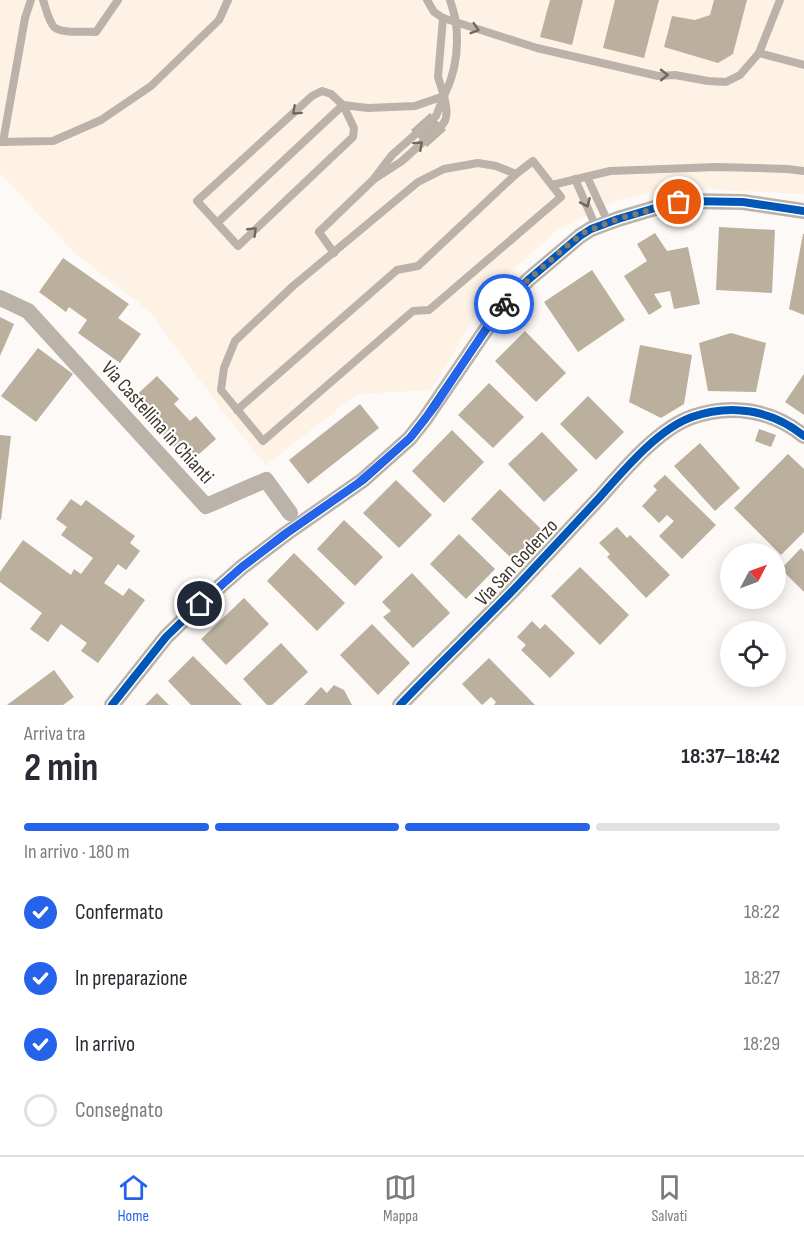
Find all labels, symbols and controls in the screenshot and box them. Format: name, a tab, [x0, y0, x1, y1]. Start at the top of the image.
one-way arrow	[469, 22, 480, 34]
one-way arrow	[659, 69, 668, 81]
one-way arrow	[292, 103, 303, 114]
one-way arrow	[413, 141, 423, 152]
pin	[653, 176, 704, 227]
icon: bag	[662, 185, 695, 218]
one-way arrow	[578, 197, 590, 208]
one-way arrow	[247, 227, 257, 238]
courier	[474, 274, 534, 334]
icon: bike	[488, 288, 521, 321]
street label: Via Castellina in Chianti	[96, 356, 219, 489]
street label: Via San Godenzo	[470, 514, 563, 611]
north arrow	[720, 543, 786, 609]
map controls	[720, 543, 786, 687]
pin	[174, 578, 225, 629]
icon: home	[183, 587, 216, 620]
button: locate	[720, 621, 786, 687]
text: Arriva tra	[24, 722, 86, 746]
text: 18:37–18:42	[681, 743, 780, 770]
text: 2 min	[24, 745, 98, 792]
text: In arrivo · 180 m	[24, 840, 130, 864]
icon: check	[24, 896, 57, 929]
text: Confermato	[75, 899, 163, 926]
text: 18:22	[744, 900, 780, 924]
icon: check	[24, 962, 57, 995]
text: In preparazione	[75, 965, 188, 992]
text: 18:27	[744, 966, 780, 990]
icon: check	[24, 1028, 57, 1061]
text: In arrivo	[75, 1031, 135, 1058]
text: 18:29	[743, 1032, 780, 1056]
text: Consegnato	[75, 1097, 163, 1124]
tab: Home	[117, 1171, 150, 1226]
tab: Mappa	[383, 1171, 418, 1226]
tab: Salvati	[651, 1171, 687, 1226]

